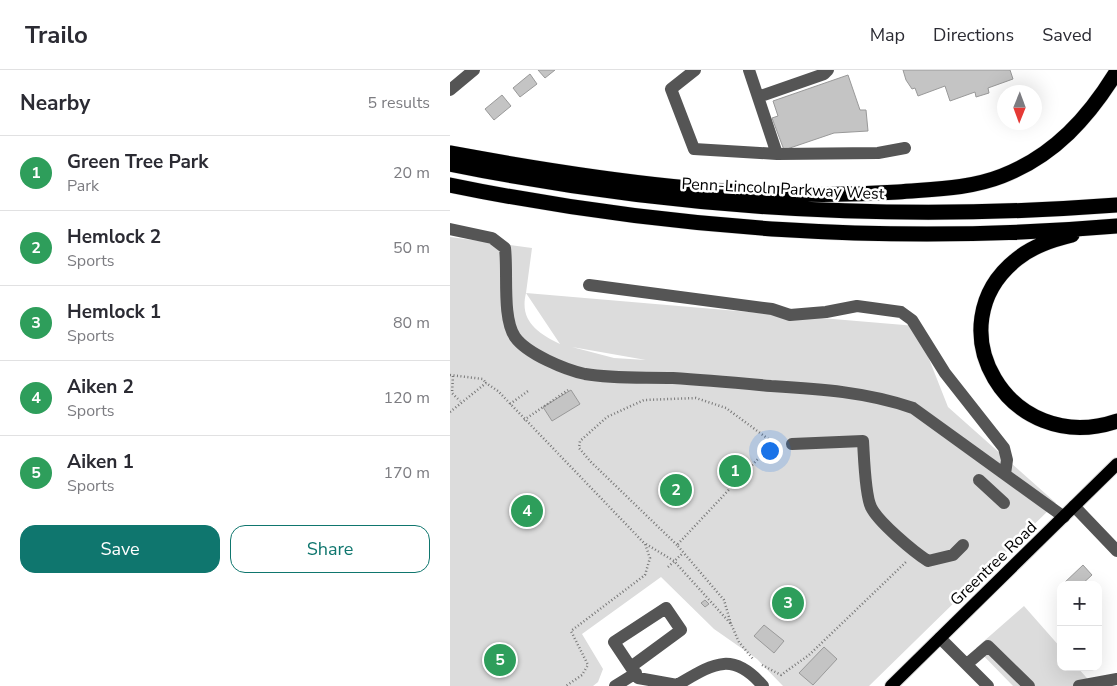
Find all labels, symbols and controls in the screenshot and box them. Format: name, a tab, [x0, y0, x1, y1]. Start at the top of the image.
text: Trailo	[25, 19, 88, 51]
text: Map	[870, 23, 905, 47]
text: Directions	[933, 23, 1014, 47]
text: Saved	[1042, 23, 1092, 47]
north arrow	[997, 85, 1042, 130]
text: Nearby	[20, 89, 90, 117]
text: 5 results	[368, 92, 430, 114]
text: Green Tree Park	[67, 149, 208, 175]
text: 1	[31, 162, 41, 184]
text: 20 m	[393, 162, 430, 184]
street label: Penn-Lincoln Parkway West	[681, 173, 885, 205]
text: Park	[67, 175, 99, 197]
text: Hemlock 2	[67, 224, 161, 250]
text: 2	[31, 237, 41, 259]
text: 50 m	[393, 237, 430, 259]
text: Sports	[67, 250, 115, 272]
text: Hemlock 1	[67, 299, 161, 325]
text: 3	[31, 312, 41, 334]
text: 80 m	[393, 312, 430, 334]
text: Sports	[67, 325, 115, 347]
text: Aiken 2	[67, 374, 134, 400]
text: 4	[31, 387, 41, 409]
text: 120 m	[383, 387, 430, 409]
text: Sports	[67, 400, 115, 422]
your location	[757, 438, 783, 464]
text: Aiken 1	[67, 449, 134, 475]
pin: 1	[719, 452, 751, 490]
text: 5	[31, 462, 41, 484]
text: 170 m	[383, 462, 430, 484]
pin: 2	[660, 471, 692, 509]
text: Sports	[67, 475, 115, 497]
pin: 4	[511, 492, 543, 530]
street label: Greentree Road	[945, 517, 1042, 611]
button: Save	[20, 525, 220, 573]
button: Share	[230, 525, 430, 573]
map controls	[1057, 581, 1102, 671]
button: +	[1057, 581, 1102, 626]
pin: 3	[772, 584, 804, 622]
button: −	[1057, 626, 1102, 671]
pin: 5	[484, 641, 516, 679]

